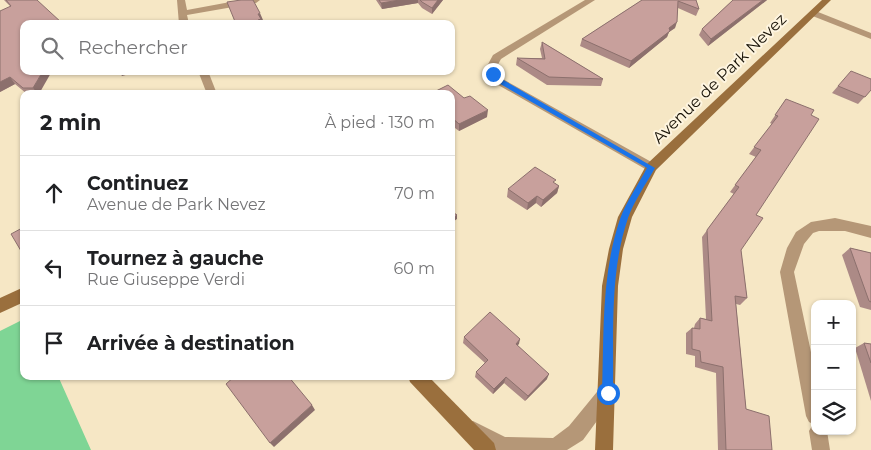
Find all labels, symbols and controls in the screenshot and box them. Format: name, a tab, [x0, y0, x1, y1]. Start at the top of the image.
street label: Avenue de Park Nevez	[648, 9, 790, 147]
search box	[20, 20, 455, 75]
icon: search	[38, 34, 66, 62]
text: Rechercher	[78, 36, 188, 59]
route end	[482, 63, 505, 86]
text: 2 min	[40, 110, 101, 135]
text: À pied · 130 m	[325, 113, 435, 132]
text: Continuez	[87, 172, 188, 195]
icon: ahead	[40, 179, 68, 207]
text: 70 m	[394, 184, 435, 203]
text: Avenue de Park Nevez	[87, 195, 266, 214]
text: Tournez à gauche	[87, 247, 264, 270]
icon: left	[40, 254, 68, 282]
text: 60 m	[393, 259, 435, 278]
text: Rue Giuseppe Verdi	[87, 270, 245, 289]
map controls	[811, 300, 856, 435]
button: +	[811, 300, 856, 345]
icon: arrive	[40, 329, 68, 357]
text: Arrivée à destination	[87, 332, 295, 355]
button: −	[811, 345, 856, 390]
route start	[597, 382, 620, 405]
button: layers	[811, 390, 856, 435]

